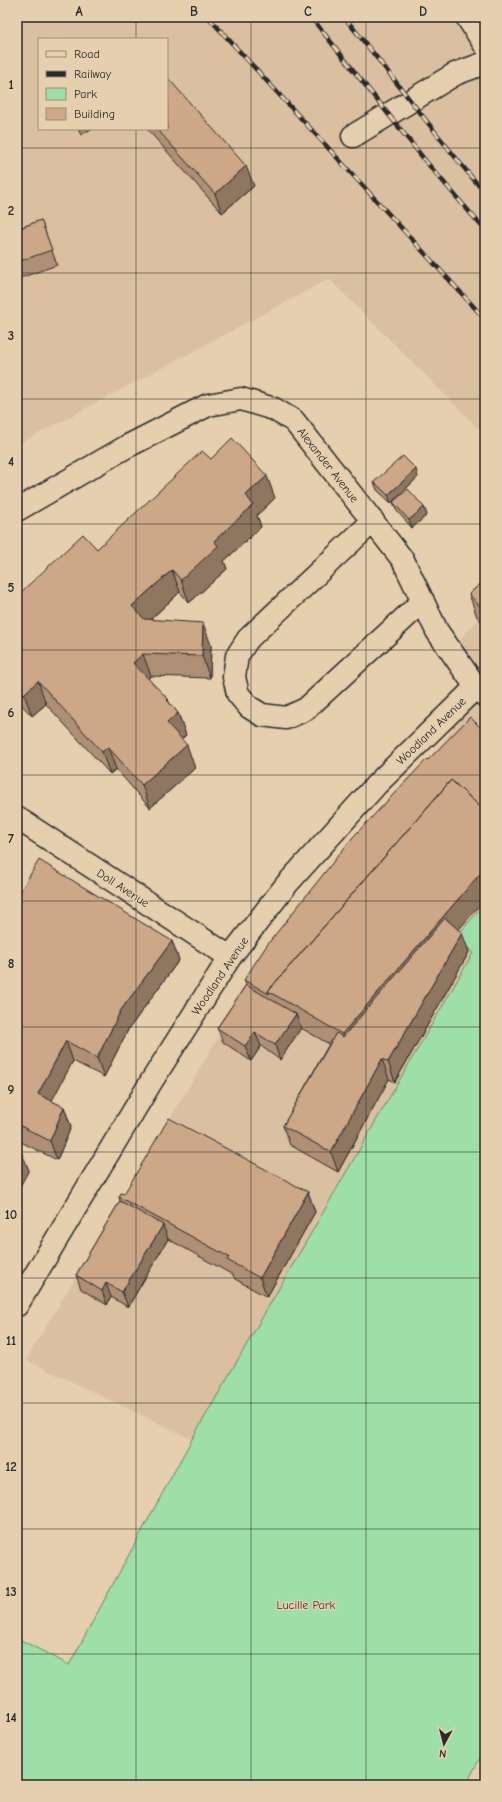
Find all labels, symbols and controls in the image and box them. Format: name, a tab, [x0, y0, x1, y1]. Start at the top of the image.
text: A	[75, 4, 83, 19]
text: B	[190, 4, 198, 19]
text: C	[304, 4, 312, 19]
text: D	[419, 4, 427, 19]
legend	[38, 38, 168, 130]
text: Road	[74, 47, 100, 61]
text: Railway	[74, 67, 112, 81]
text: 1	[8, 77, 14, 92]
text: Park	[74, 87, 97, 101]
text: Building	[74, 107, 115, 121]
text: 2	[8, 203, 14, 218]
text: 3	[8, 328, 14, 343]
street label: Alexander Avenue	[294, 425, 362, 505]
text: 4	[8, 454, 14, 469]
text: 5	[8, 580, 15, 595]
street label: Woodland Avenue	[393, 694, 469, 768]
text: 6	[8, 705, 15, 720]
text: 7	[8, 831, 14, 846]
street label: Doll Avenue	[94, 866, 152, 910]
street label: Woodland Avenue	[189, 934, 251, 1018]
text: 8	[8, 956, 14, 971]
text: 9	[8, 1082, 15, 1097]
text: 10	[5, 1207, 17, 1222]
text: 11	[6, 1333, 16, 1348]
text: 12	[5, 1459, 17, 1474]
text: 13	[5, 1584, 17, 1599]
park label: Lucille Park	[277, 1598, 336, 1612]
text: 14	[5, 1710, 17, 1725]
north arrow	[424, 1724, 464, 1764]
text: N	[438, 1747, 447, 1760]

